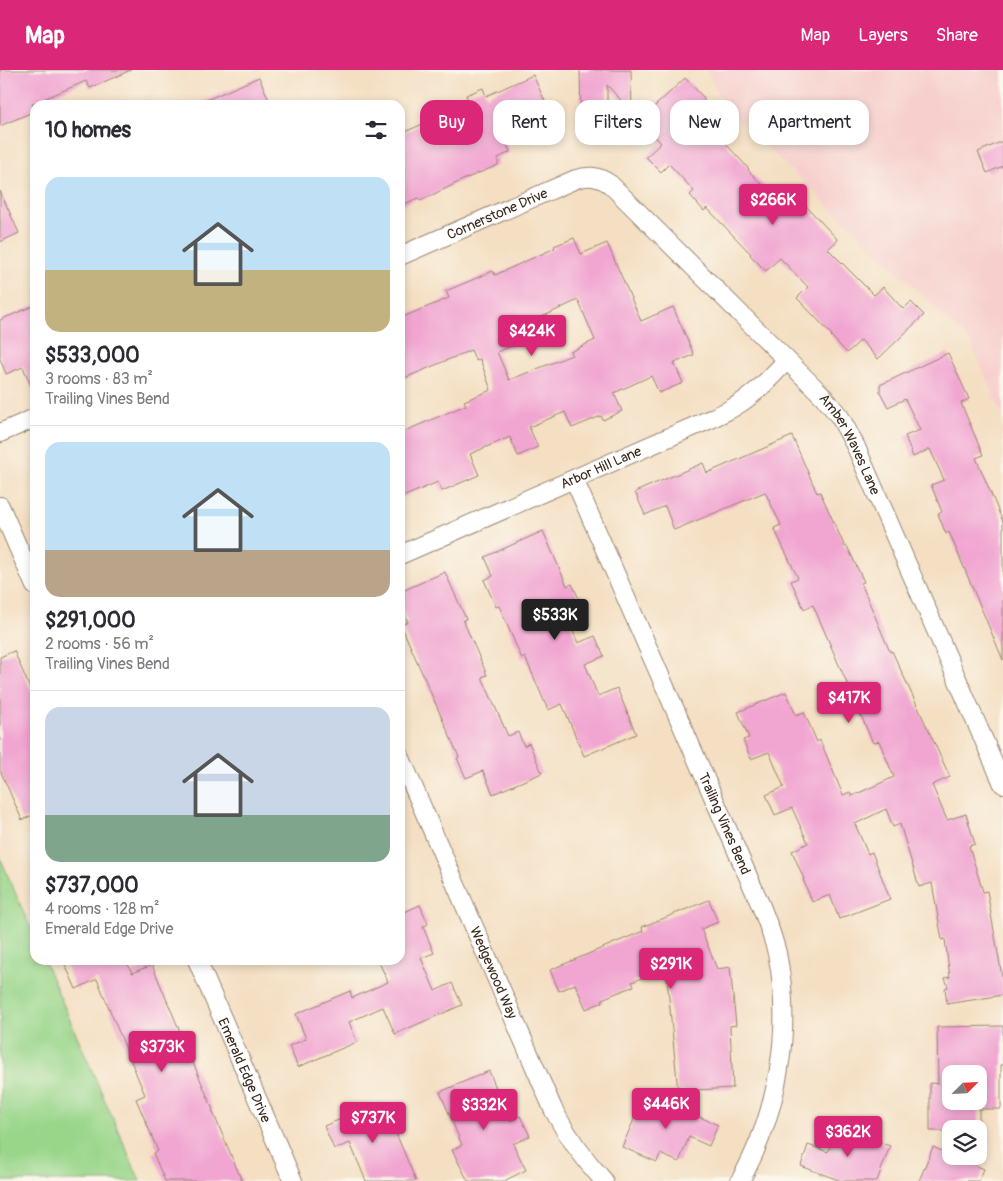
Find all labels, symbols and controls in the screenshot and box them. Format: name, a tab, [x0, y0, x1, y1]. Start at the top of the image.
text: Map	[25, 21, 65, 50]
text: Map	[801, 24, 830, 47]
text: Layers	[858, 24, 908, 47]
text: Share	[936, 24, 978, 47]
chip: Buy	[420, 100, 483, 145]
chip: Rent	[493, 100, 565, 145]
chip: Filters	[575, 100, 660, 145]
chip: New	[670, 100, 739, 145]
chip: Apartment	[749, 100, 869, 145]
icon: filters	[362, 116, 390, 144]
text: 10 homes	[45, 117, 131, 144]
street label: Cornerstone Drive	[444, 184, 550, 243]
pin: $266K	[738, 184, 808, 226]
text: $266K	[750, 190, 796, 210]
icon: home	[173, 209, 263, 299]
pin: $424K	[497, 314, 567, 357]
text: $424K	[509, 321, 555, 341]
text: $533,000	[45, 342, 140, 369]
text: 3 rooms · 83 m²	[45, 369, 153, 389]
text: Trailing Vines Bend	[45, 389, 170, 409]
street label: Amber Waves Lane	[815, 390, 884, 497]
street label: Arbor Hill Lane	[558, 442, 644, 493]
icon: home	[173, 475, 263, 565]
pin: $533K	[520, 598, 590, 641]
text: $533K	[533, 605, 577, 625]
text: $291,000	[45, 607, 136, 634]
text: 2 rooms · 56 m²	[45, 634, 154, 654]
text: Trailing Vines Bend	[45, 654, 170, 674]
pin: $417K	[814, 682, 884, 724]
text: $417K	[828, 688, 870, 708]
icon: home	[173, 740, 263, 830]
street label: Trailing Vines Bend	[695, 770, 754, 877]
text: $737,000	[45, 872, 139, 899]
text: 4 rooms · 128 m²	[45, 899, 160, 919]
text: Emerald Edge Drive	[45, 919, 173, 939]
street label: Wedgewood Way	[466, 924, 521, 1021]
pin: $291K	[636, 948, 706, 990]
text: $291K	[650, 954, 692, 974]
street label: Emerald Edge Drive	[214, 1015, 275, 1125]
pin: $373K	[127, 1030, 197, 1073]
text: $373K	[140, 1037, 184, 1057]
north arrow	[942, 1065, 988, 1110]
map controls	[942, 1065, 987, 1165]
pin: $332K	[449, 1088, 519, 1131]
pin: $446K	[631, 1088, 701, 1130]
text: $446K	[643, 1094, 689, 1114]
text: $332K	[461, 1095, 507, 1115]
pin: $737K	[338, 1102, 408, 1144]
text: $737K	[351, 1108, 395, 1128]
pin: $362K	[813, 1116, 883, 1158]
button: layers	[942, 1120, 987, 1165]
text: $362K	[825, 1122, 871, 1142]

